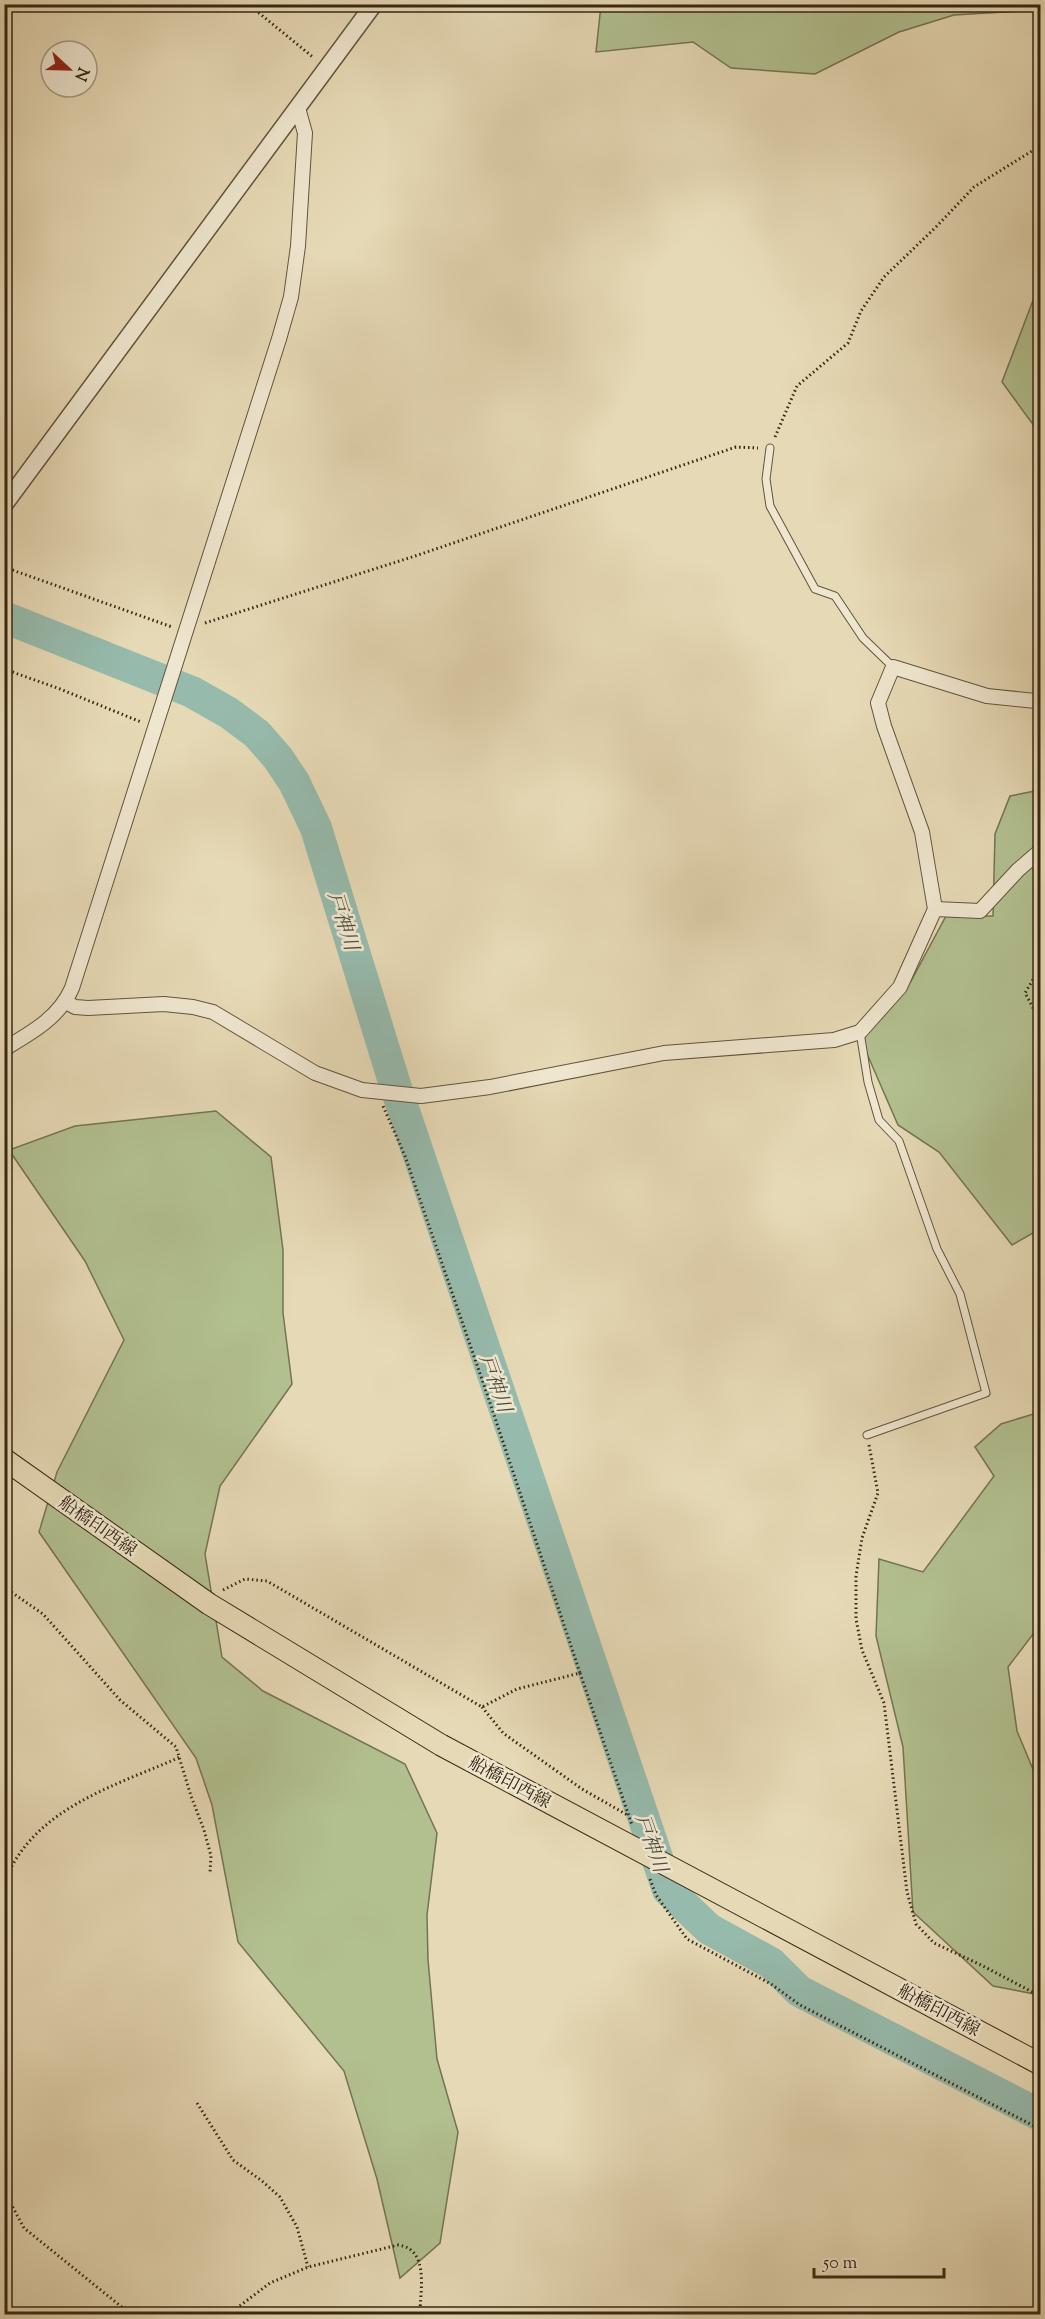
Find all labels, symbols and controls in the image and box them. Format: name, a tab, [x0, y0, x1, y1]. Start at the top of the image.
north arrow	[39, 39, 99, 99]
text: N	[67, 63, 94, 84]
water label: 戸神川	[319, 889, 365, 957]
water label: 戸神川	[470, 1351, 518, 1419]
street label: 船橋印西線	[53, 1491, 141, 1564]
street label: 船橋印西線	[463, 1751, 555, 1816]
water label: 戸神川	[626, 1811, 674, 1879]
street label: 船橋印西線	[892, 1979, 984, 2044]
scale bar	[814, 2241, 944, 2279]
text: 50 m	[822, 2251, 858, 2277]

